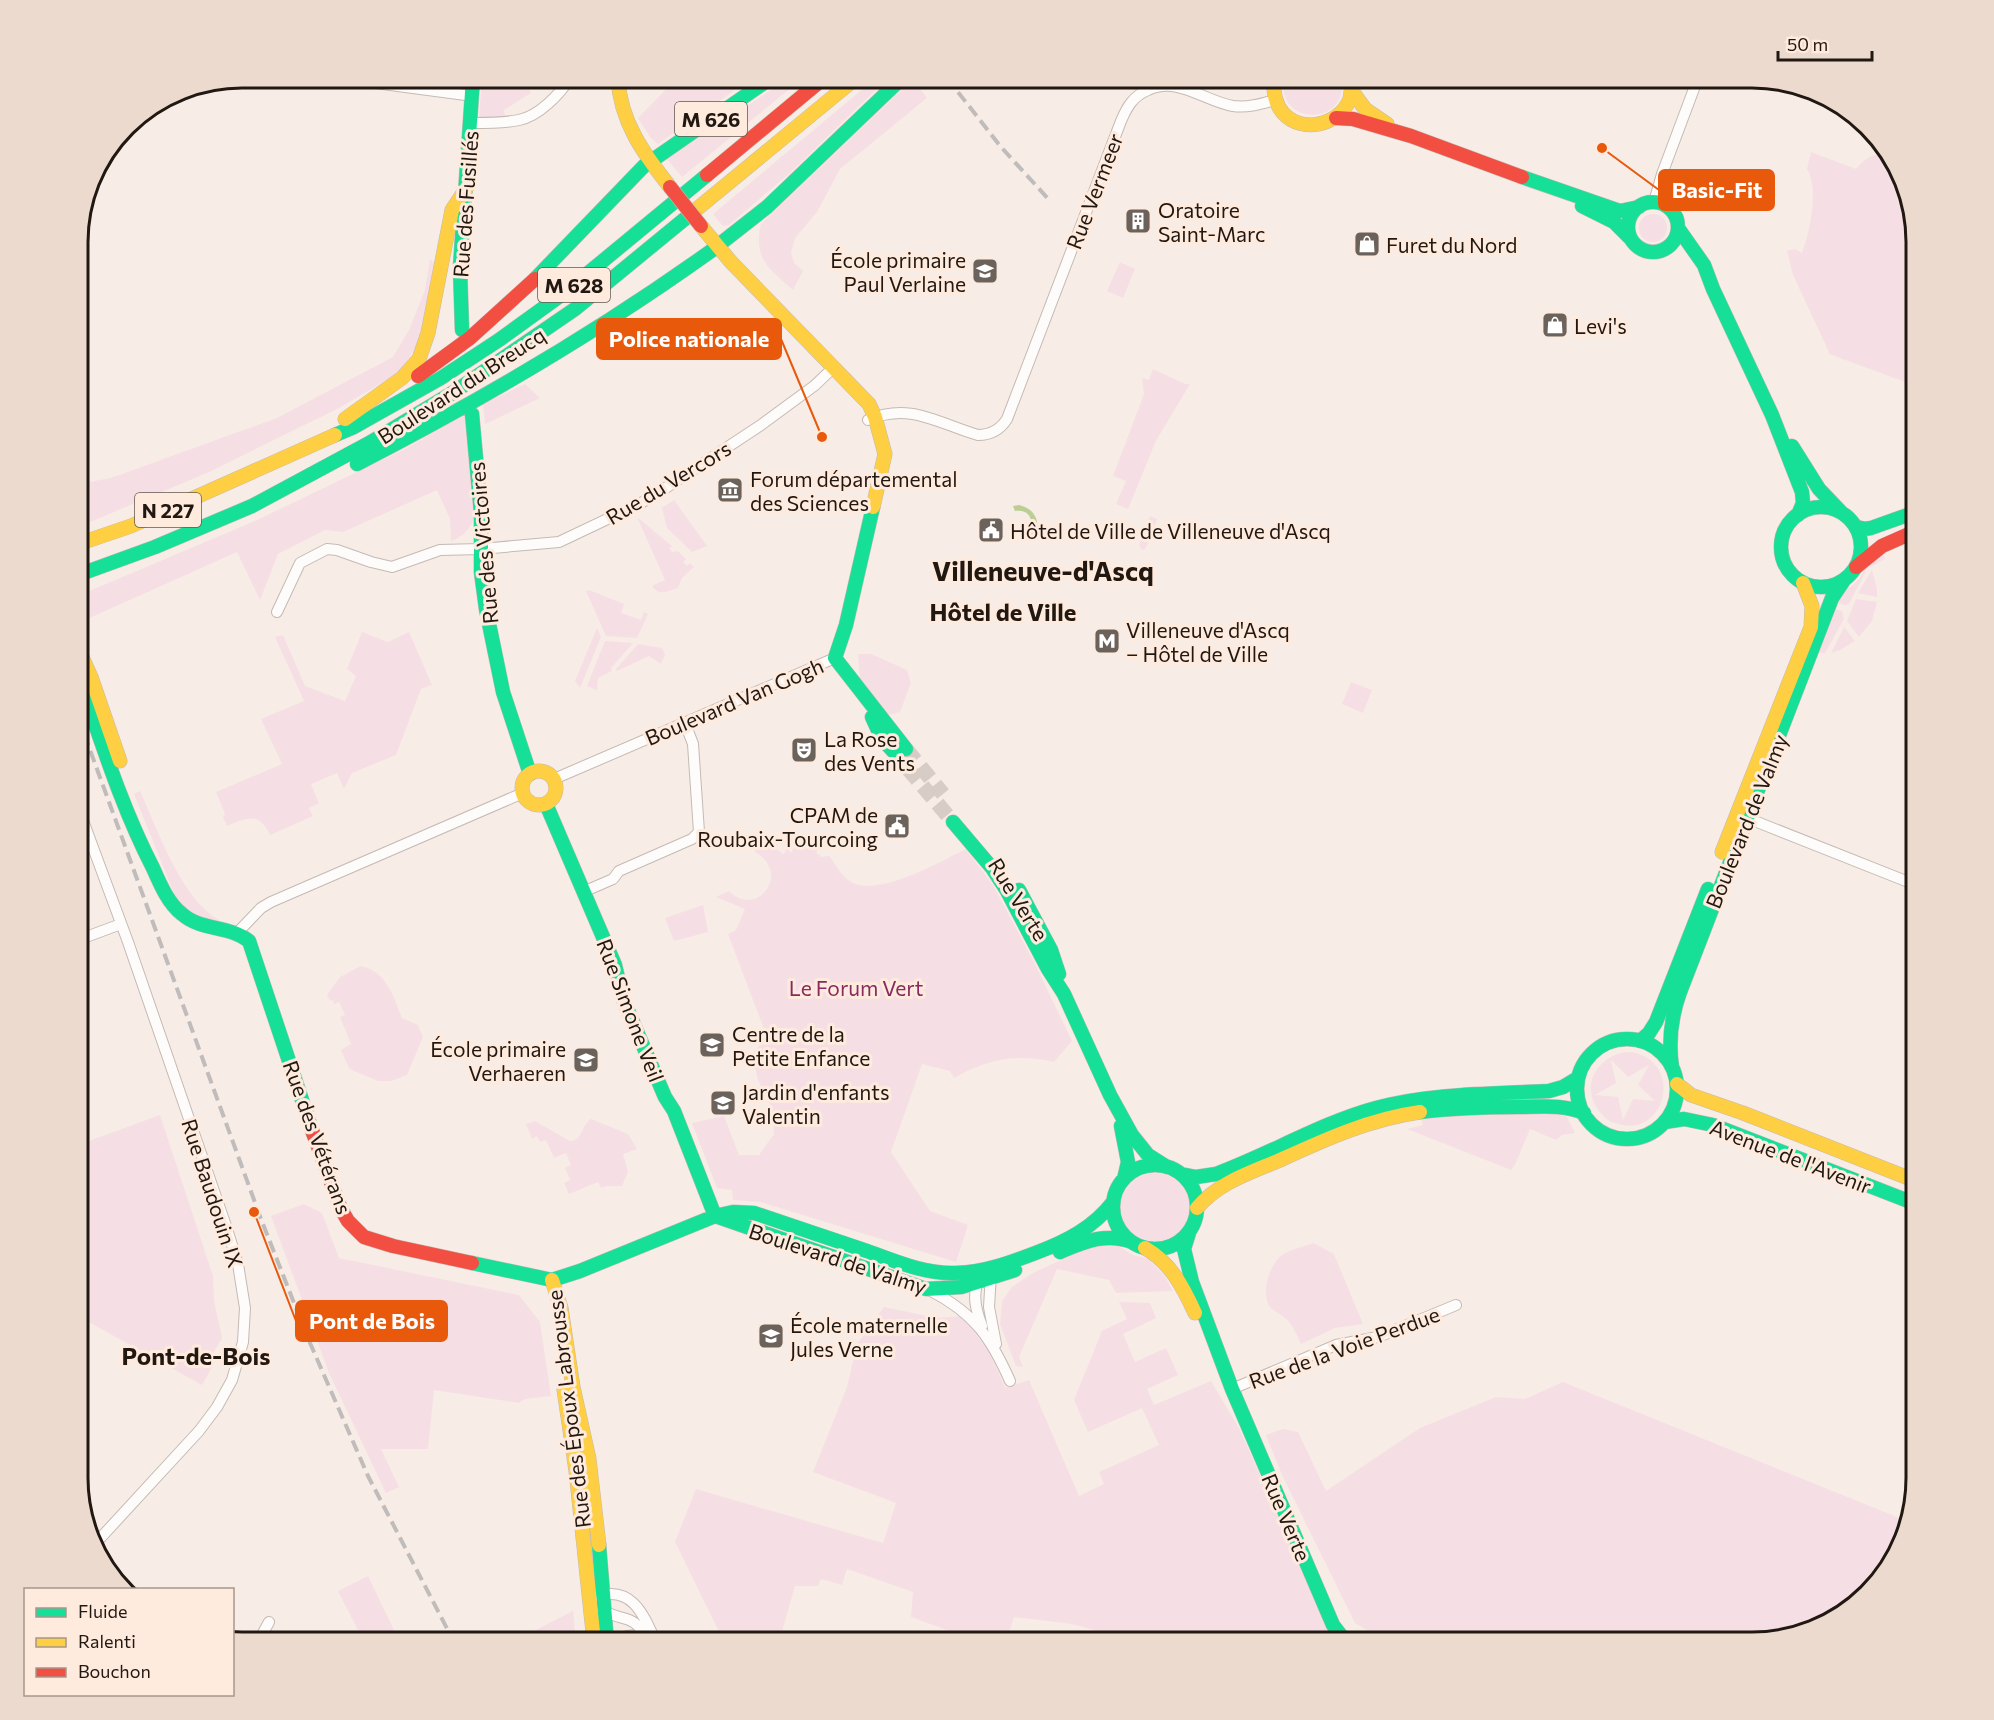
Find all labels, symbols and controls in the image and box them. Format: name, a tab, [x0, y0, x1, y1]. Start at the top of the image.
scale bar	[1778, 24, 1872, 62]
text: 50 m	[1787, 33, 1828, 55]
road number: M 626	[675, 102, 747, 136]
street label: Rue des Fusillés	[447, 130, 483, 278]
street label: Rue Vermeer	[1060, 130, 1128, 252]
callout: Basic-Fit	[1659, 170, 1774, 210]
text: Basic-Fit	[1672, 176, 1762, 203]
place label: Oratoire Saint-Marc	[1158, 197, 1265, 246]
building icon: Oratoire Saint-Marc	[1123, 206, 1153, 236]
shop icon: Furet du Nord	[1352, 229, 1382, 259]
place label: Furet du Nord	[1386, 232, 1517, 257]
place label: École primaire Paul Verlaine	[830, 247, 966, 296]
school or university icon: École primaire Paul Verlaine	[970, 256, 1000, 286]
road number: M 628	[538, 268, 610, 302]
shop icon: Levi's	[1540, 310, 1570, 340]
place label: Levi's	[1574, 313, 1627, 338]
callout: Police nationale	[597, 319, 781, 359]
street label: Boulevard du Breucq	[373, 322, 549, 448]
text: Police nationale	[609, 325, 769, 352]
street label: Rue du Vercors	[601, 435, 735, 529]
street label: Rue des Victoires	[463, 461, 503, 625]
place label: Forum départemental des Sciences	[750, 466, 958, 515]
museum icon: Forum départemental des Sciences	[715, 475, 745, 505]
road number: N 227	[135, 493, 201, 527]
public building icon: Hôtel de Ville de Villeneuve d'Ascq	[976, 515, 1006, 545]
place label: Hôtel de Ville de Villeneuve d'Ascq	[1010, 518, 1331, 543]
district label: Villeneuve-d'Ascq	[932, 554, 1154, 587]
district label: Hôtel de Ville	[930, 597, 1076, 626]
place label: Villeneuve d'Ascq – Hôtel de Ville	[1126, 617, 1290, 666]
metro station icon: Villeneuve d'Ascq – Hôtel de Ville	[1092, 626, 1122, 656]
street label: Boulevard Van Gogh	[641, 652, 827, 750]
place label: La Rose des Vents	[824, 726, 915, 775]
street label: Boulevard de Valmy	[1700, 730, 1792, 912]
theatre icon: La Rose des Vents	[789, 735, 819, 765]
place label: CPAM de Roubaix-Tourcoing	[697, 802, 878, 851]
public building icon: CPAM de Roubaix-Tourcoing	[882, 811, 912, 841]
street label: Rue Verte	[984, 853, 1054, 945]
street label: Rue Simone Veil	[592, 935, 670, 1085]
park label: Le Forum Vert	[789, 975, 923, 1000]
place label: Centre de la Petite Enfance	[732, 1021, 870, 1070]
school or university icon: Centre de la Petite Enfance	[697, 1030, 727, 1060]
place label: École primaire Verhaeren	[430, 1036, 566, 1085]
school or university icon: École primaire Verhaeren	[571, 1045, 601, 1075]
street label: Rue des Vétérans	[279, 1057, 357, 1217]
place label: Jardin d'enfants Valentin	[742, 1079, 889, 1128]
school or university icon: Jardin d'enfants Valentin	[708, 1088, 738, 1118]
street label: Avenue de l'Avenir	[1707, 1114, 1875, 1198]
street label: Rue Baudouin IX	[177, 1115, 249, 1271]
street label: Boulevard de Valmy	[746, 1217, 930, 1299]
street label: Rue des Époux Labrousse	[541, 1288, 595, 1530]
callout: Pont de Bois	[296, 1301, 447, 1341]
street label: Rue de la Voie Perdue	[1245, 1301, 1443, 1393]
text: Pont de Bois	[309, 1307, 435, 1334]
place label: École maternelle Jules Verne	[790, 1312, 948, 1361]
school or university icon: École maternelle Jules Verne	[756, 1321, 786, 1351]
district label: Pont-de-Bois	[122, 1341, 270, 1370]
street label: Rue Verte	[1257, 1469, 1317, 1565]
legend	[24, 1588, 234, 1696]
text: Fluide	[78, 1600, 127, 1622]
text: Ralenti	[78, 1630, 136, 1652]
text: Bouchon	[78, 1660, 151, 1682]

